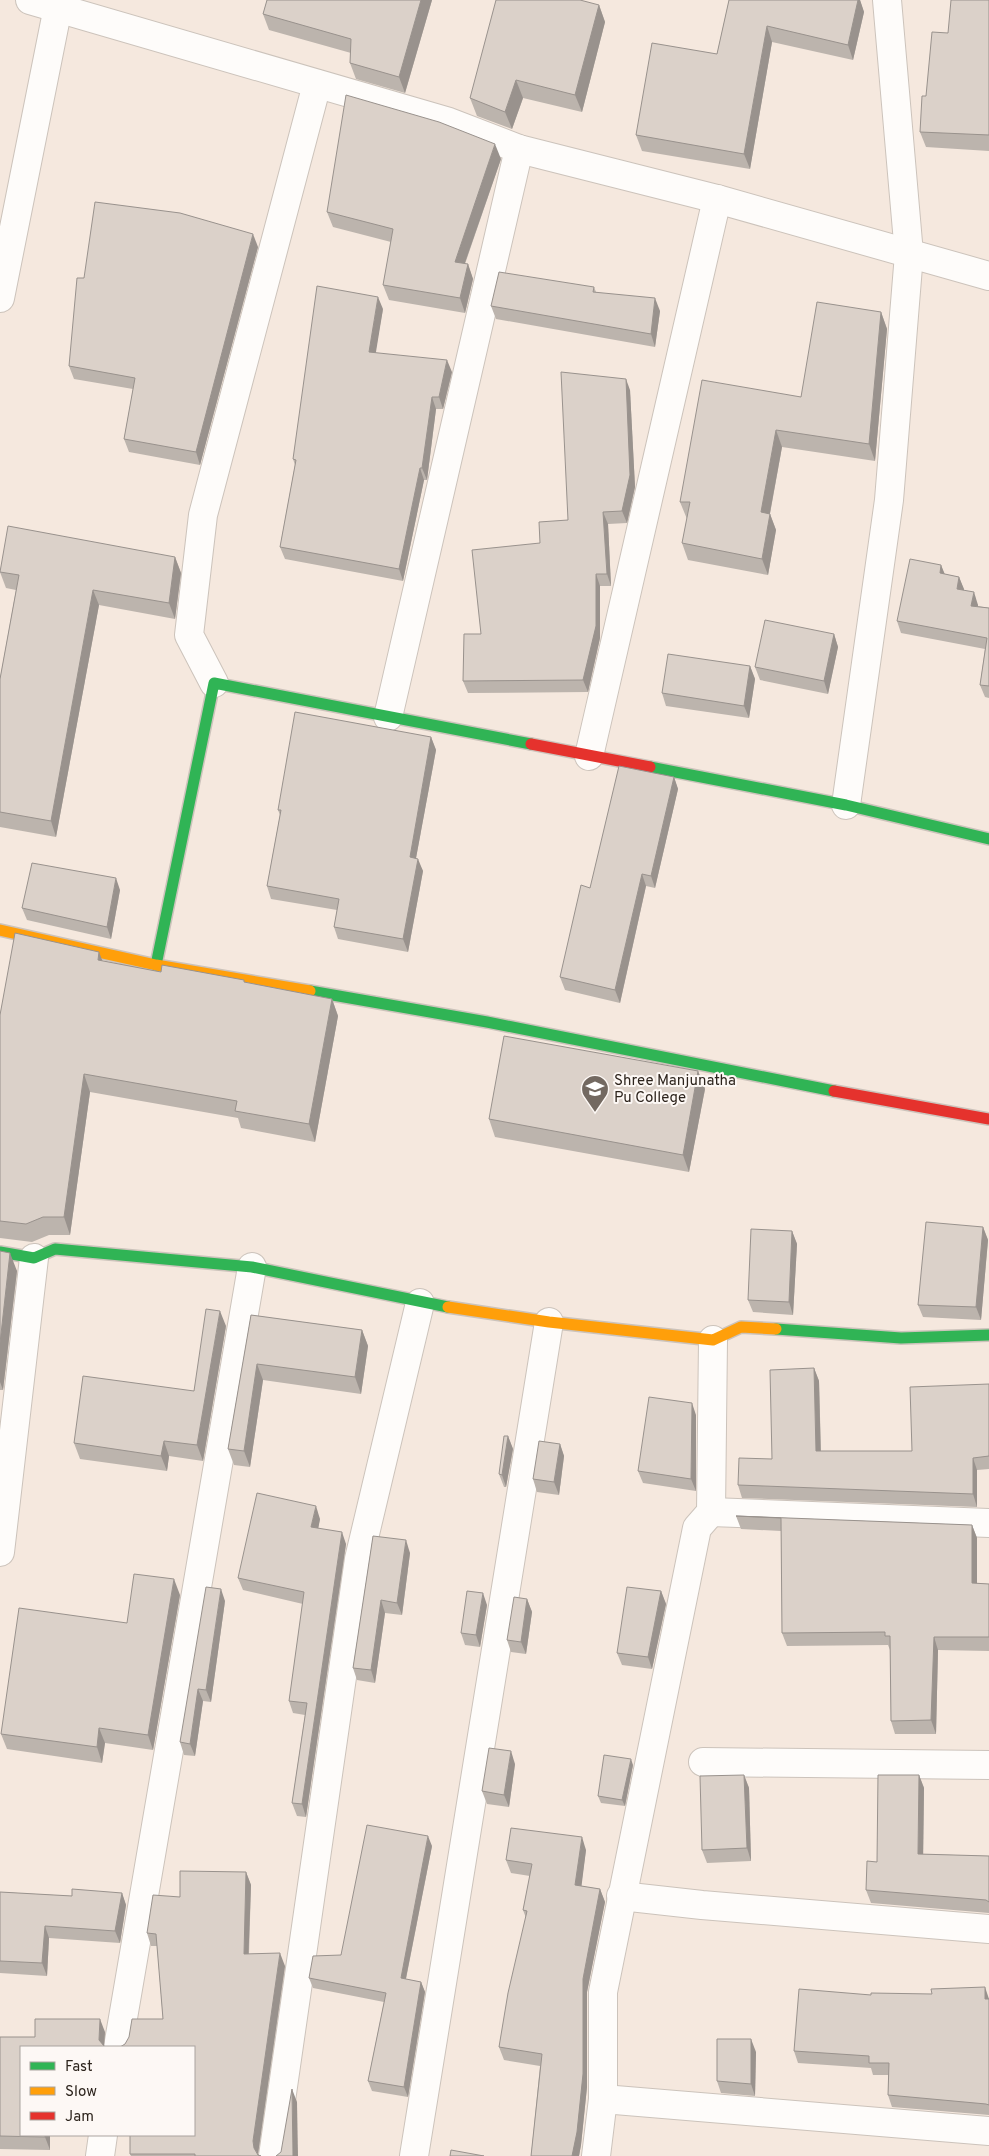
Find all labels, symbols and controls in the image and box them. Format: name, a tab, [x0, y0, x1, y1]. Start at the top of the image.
place label: Shree Manjunatha Pu College	[614, 1072, 736, 1108]
school or university icon: Shree Manjunatha Pu College	[580, 1074, 610, 1113]
legend	[20, 2046, 195, 2136]
text: Fast	[65, 2058, 93, 2077]
text: Slow	[65, 2083, 97, 2102]
text: Jam	[65, 2108, 94, 2127]

